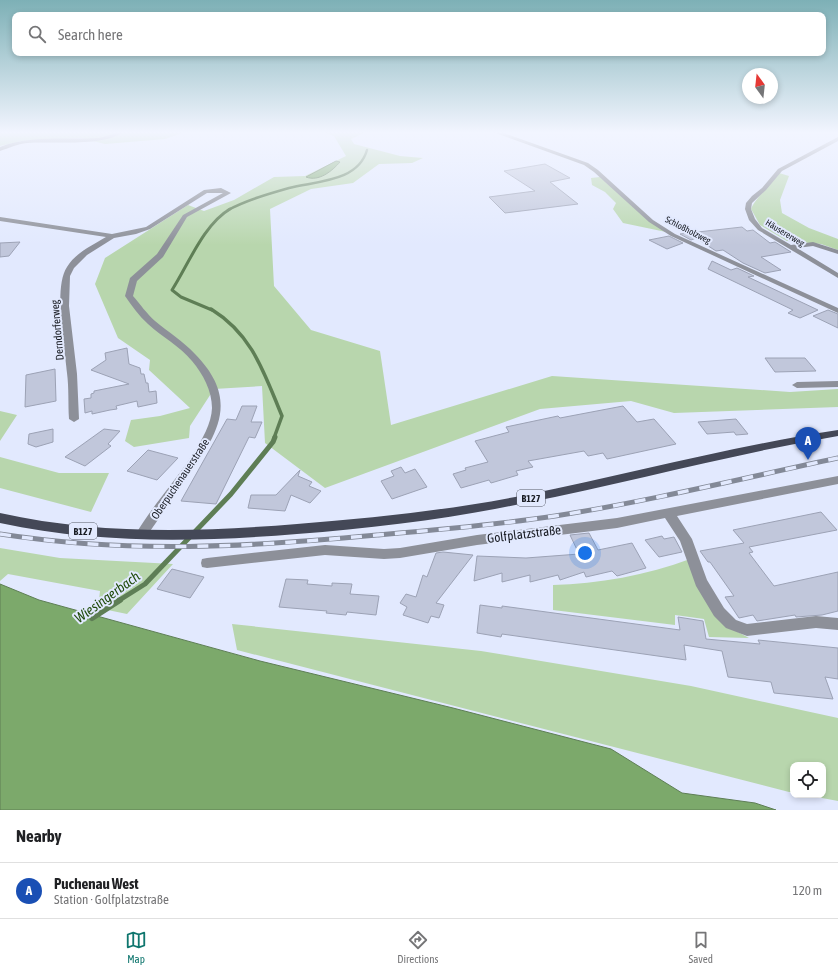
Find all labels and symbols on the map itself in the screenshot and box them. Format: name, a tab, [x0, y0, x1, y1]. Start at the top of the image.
north arrow	[742, 68, 778, 104]
street label: Schloßholzweg	[664, 214, 713, 246]
street label: Häusererweg	[764, 217, 806, 249]
street label: Derndorferweg	[48, 299, 66, 361]
pin: A	[795, 427, 821, 460]
street label: Oberpuchenauerstraße	[149, 437, 211, 521]
road number: B127	[517, 490, 545, 506]
street label: Golfplatzstraße	[486, 522, 562, 546]
road number: B127	[69, 523, 97, 539]
your location	[575, 543, 595, 563]
water label: Wiesingerbach	[71, 568, 143, 626]

